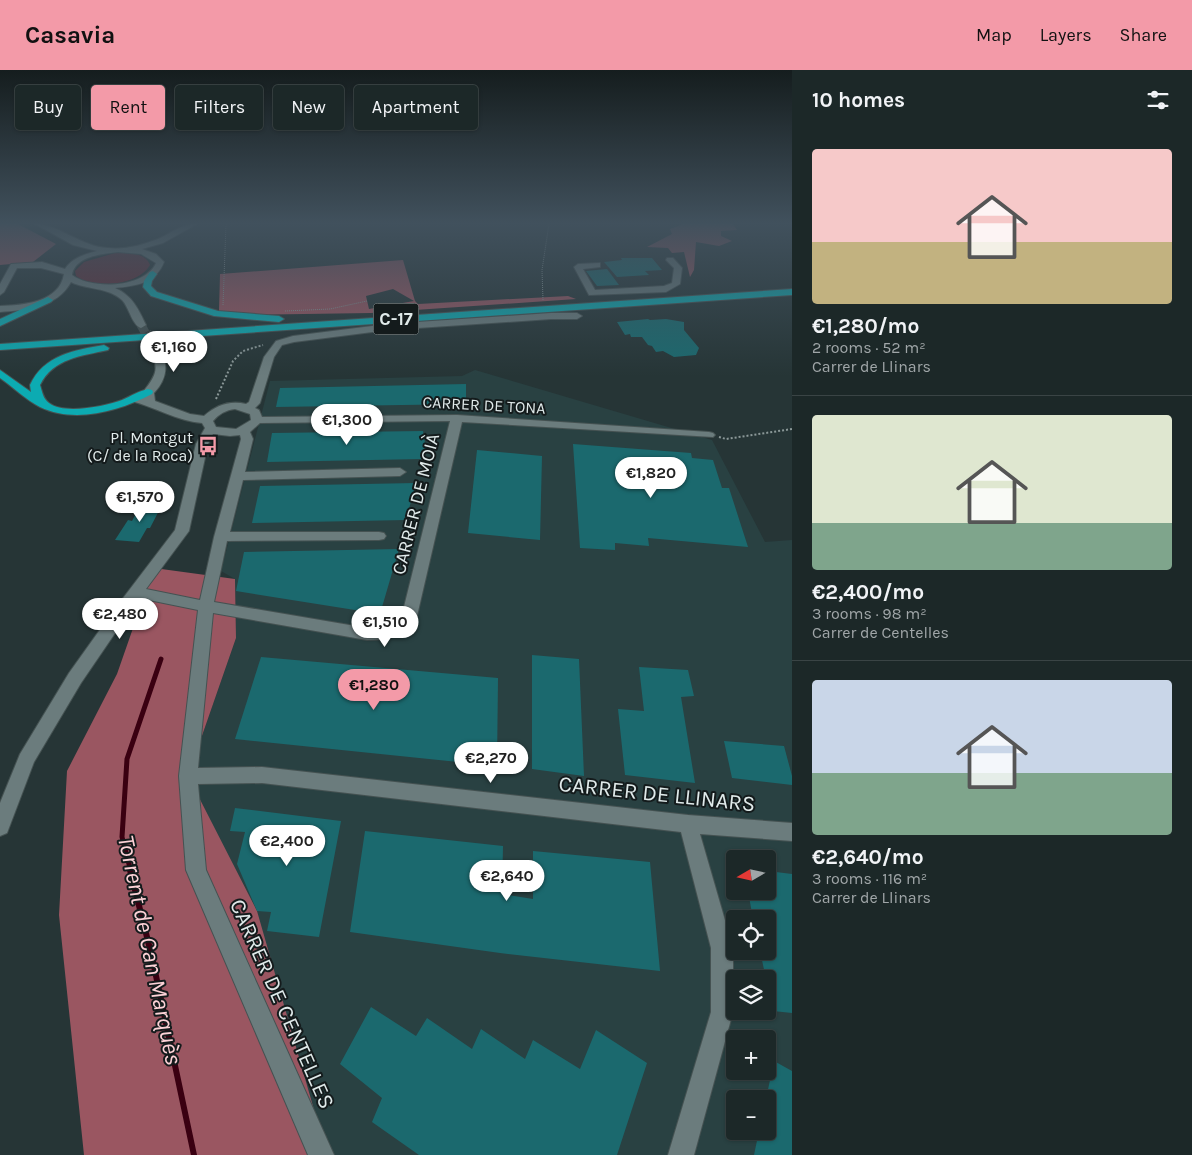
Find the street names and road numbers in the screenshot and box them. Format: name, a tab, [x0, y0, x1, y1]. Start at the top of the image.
road number: C-17	[374, 303, 418, 334]
street label: CARRER DE TONA	[422, 392, 546, 418]
street label: CARRER DE MOIÀ	[387, 431, 444, 577]
street label: CARRER DE LLINARS	[557, 771, 757, 817]
street label: CARRER DE CENTELLES	[224, 895, 340, 1113]

